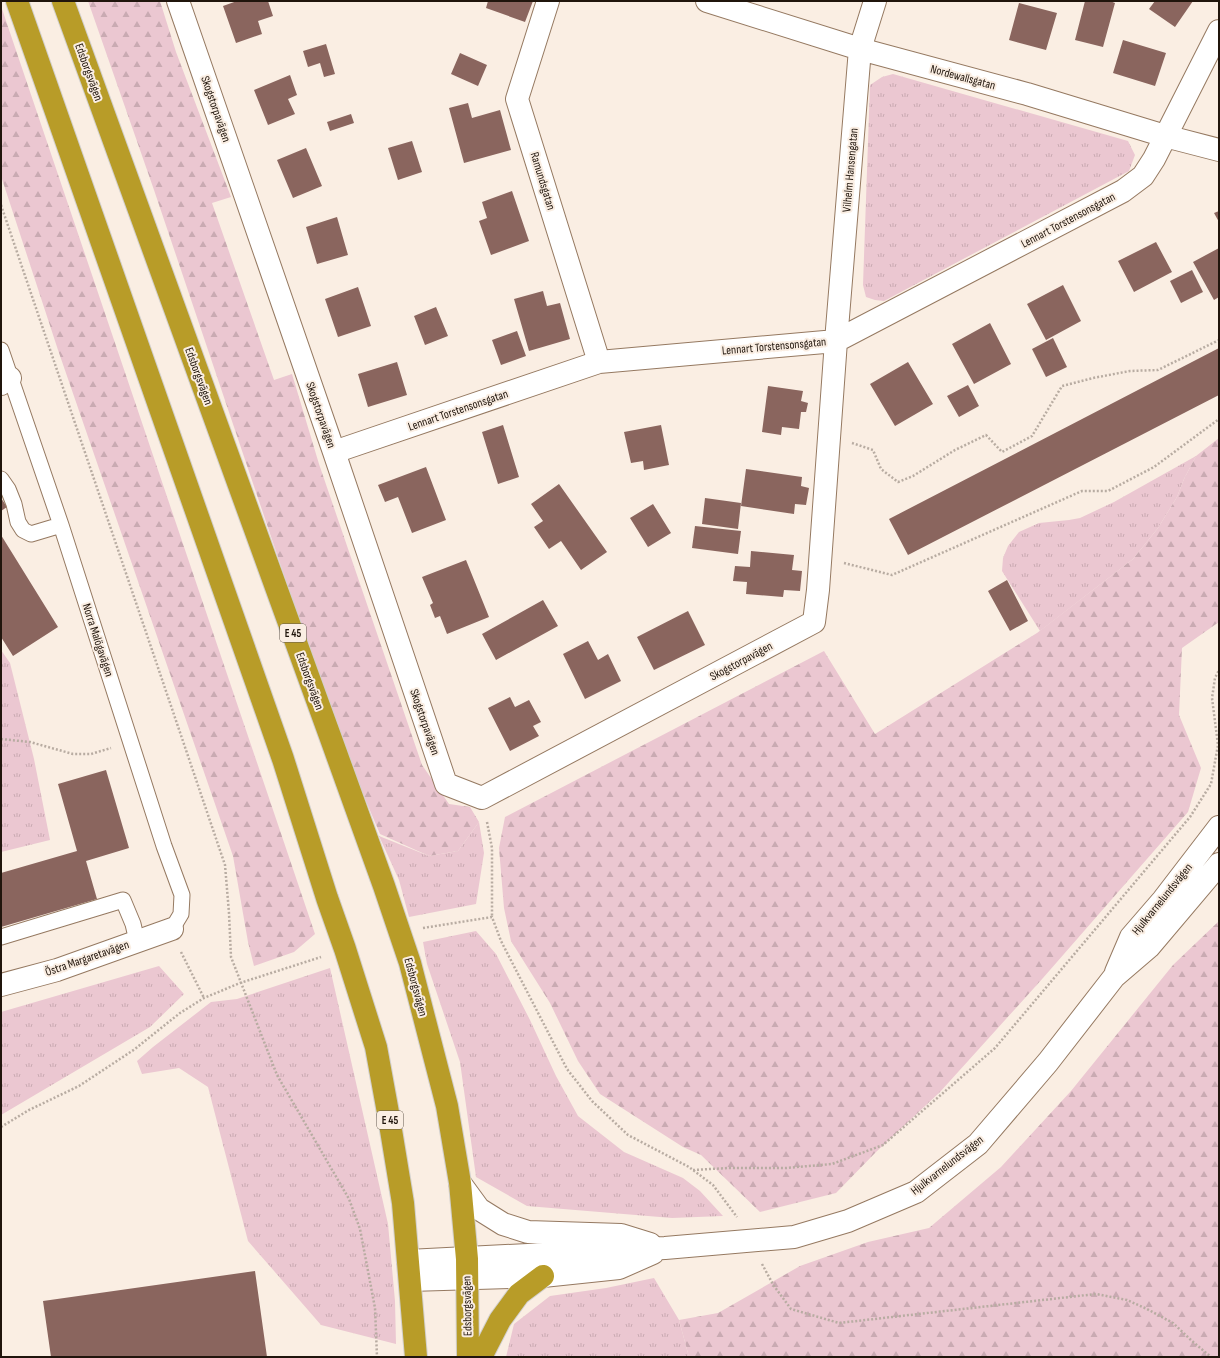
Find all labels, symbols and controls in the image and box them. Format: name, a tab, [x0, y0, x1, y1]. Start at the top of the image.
street label: Edsborgsvägen	[71, 41, 106, 103]
street label: Nordewallsgatan	[929, 62, 997, 93]
street label: Skogstorpavägen	[197, 74, 234, 144]
street label: Vilhelm Hansengatan	[839, 127, 862, 213]
street label: Ramundsgatan	[527, 150, 558, 212]
street label: Lennart Torstensonsgatan	[1019, 189, 1118, 252]
street label: Lennart Torstensonsgatan	[721, 334, 827, 359]
street label: Edsborgsvägen	[181, 345, 216, 407]
street label: Skogstorpavägen	[302, 380, 339, 450]
street label: Lennart Torstensonsgatan	[406, 386, 510, 435]
street label: Norra Malögavägen	[79, 602, 116, 679]
road number: E 45	[280, 624, 306, 642]
street label: Skogstorpavägen	[707, 639, 775, 684]
street label: Edsborgsvägen	[292, 650, 327, 712]
street label: Skogstorpavägen	[406, 687, 443, 757]
street label: Hjulkvarnelundsvägen	[1129, 860, 1196, 938]
street label: Östra Margaretavägen	[43, 937, 131, 980]
street label: Edsborgsvägen	[400, 956, 431, 1018]
road number: E 45	[377, 1111, 403, 1129]
street label: Hjulkvarnelundsvägen	[908, 1132, 987, 1198]
street label: Edsborgsvägen	[459, 1276, 476, 1336]

